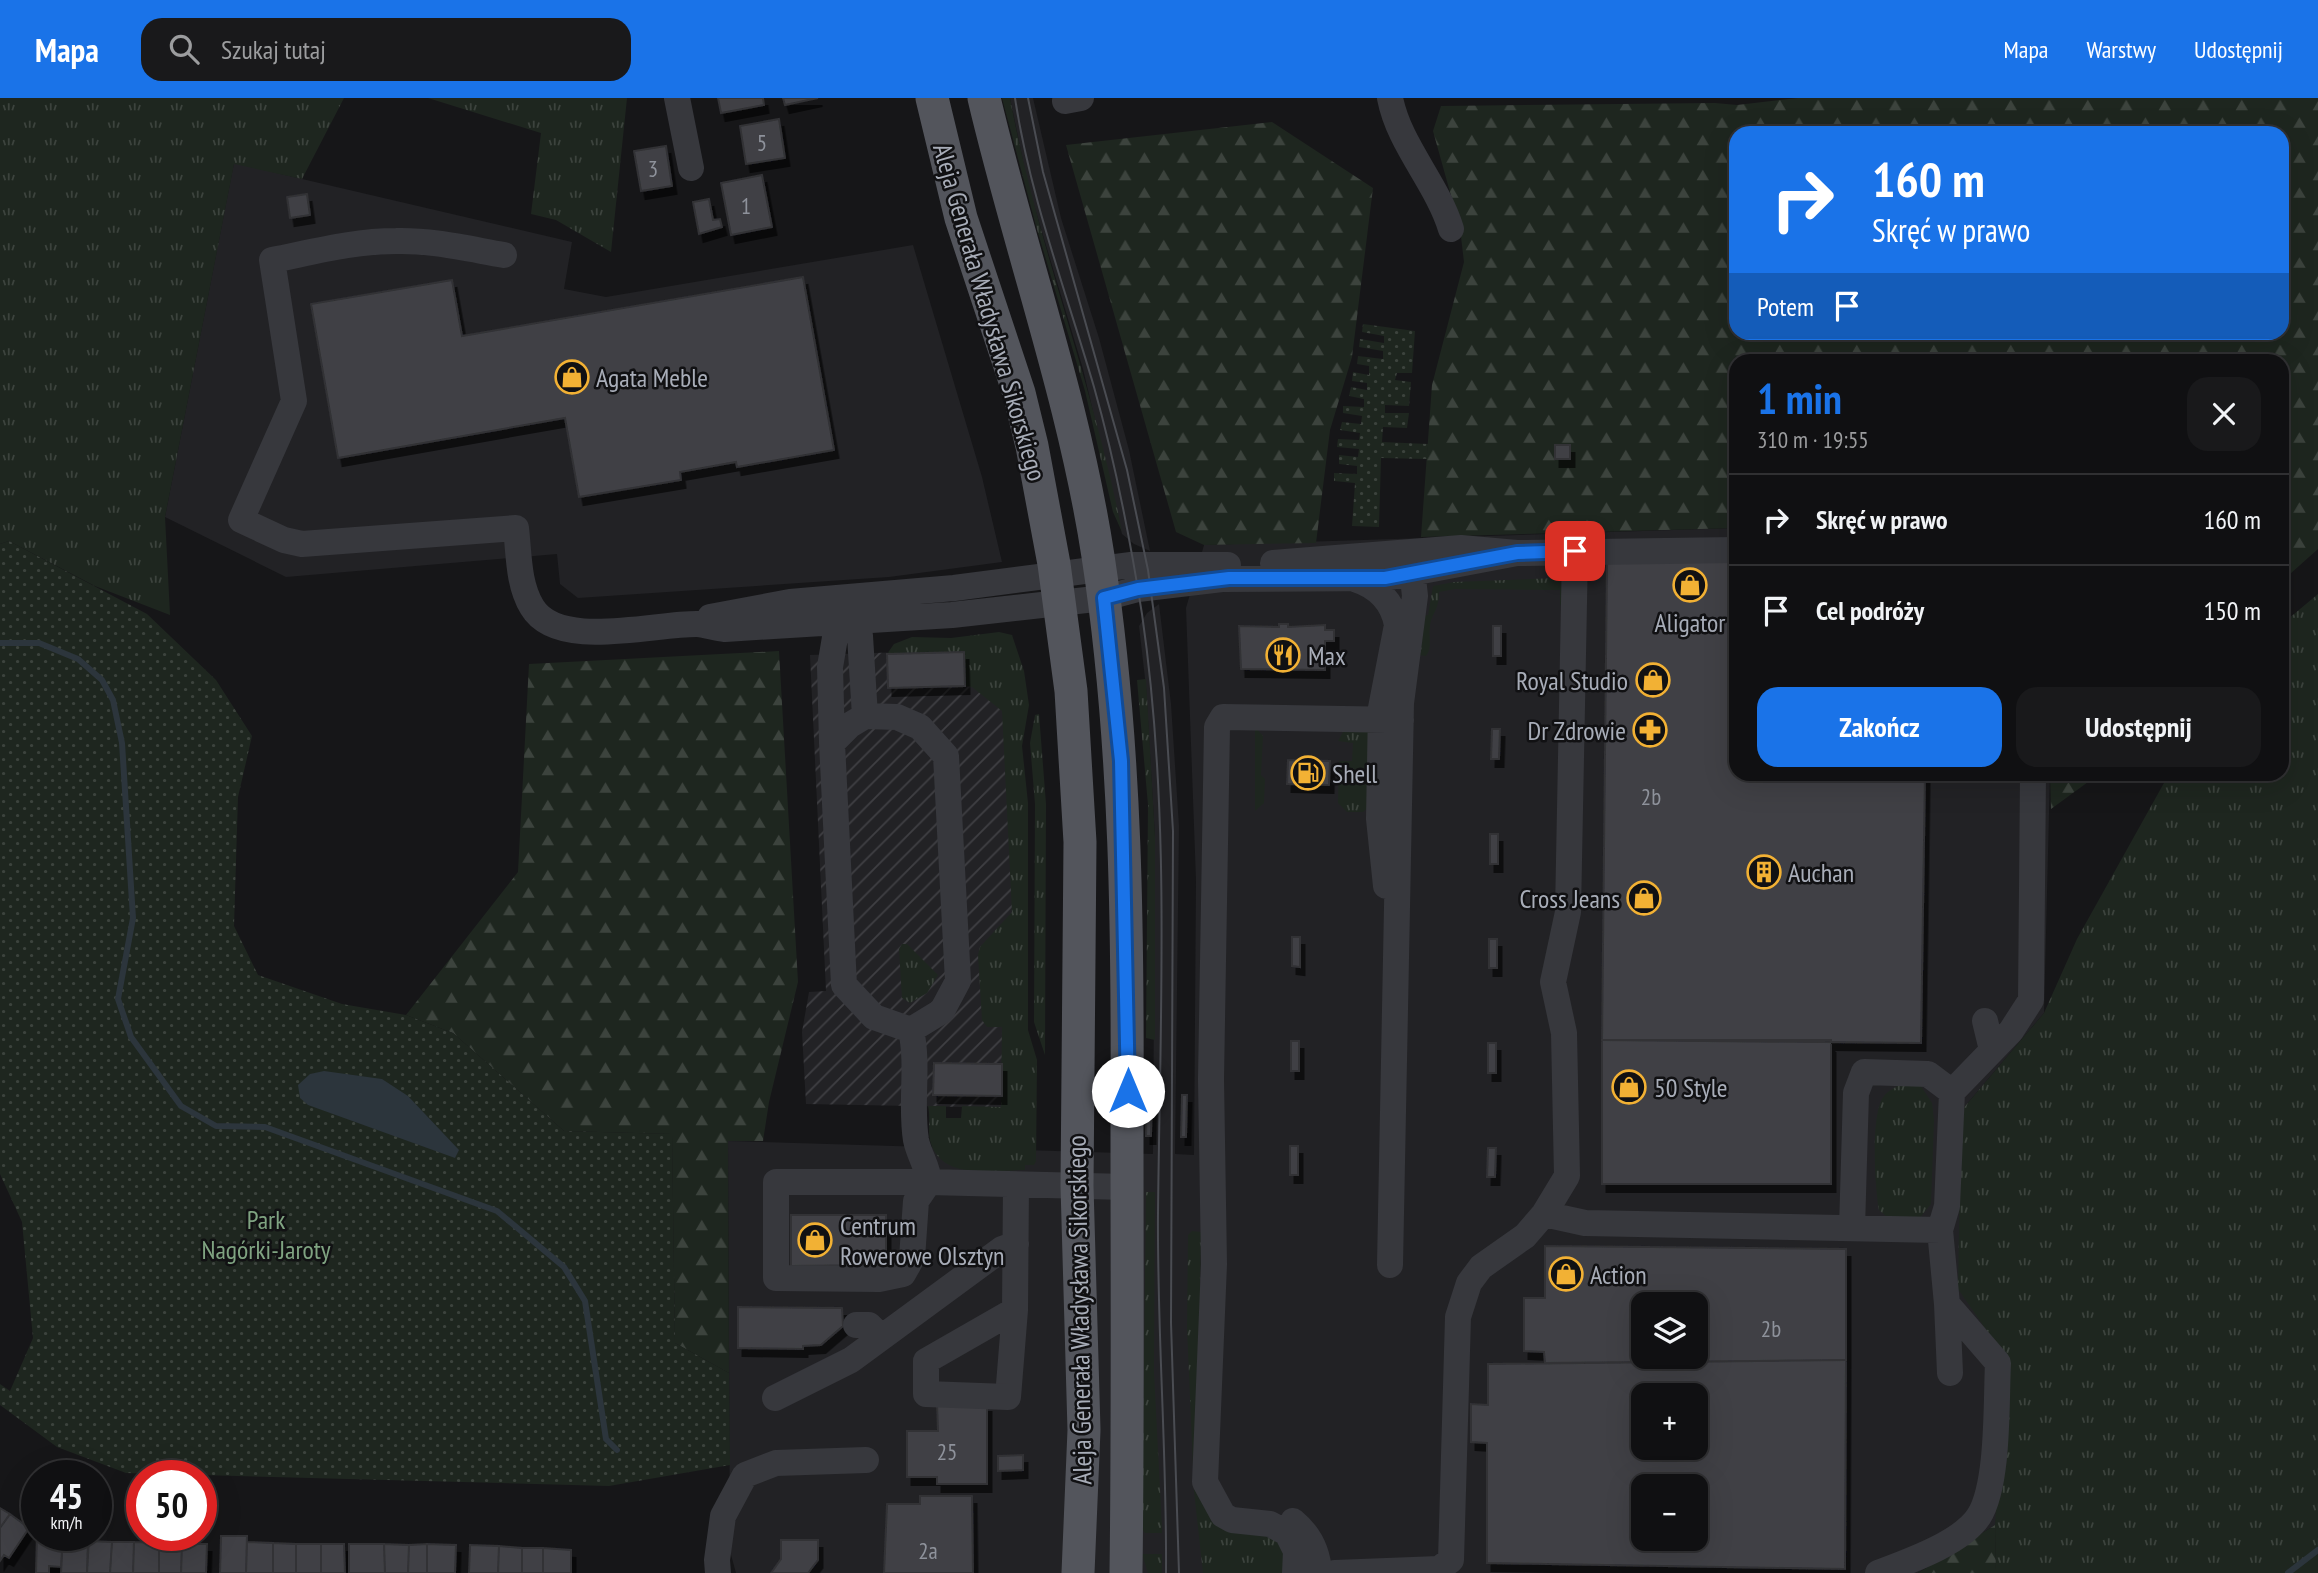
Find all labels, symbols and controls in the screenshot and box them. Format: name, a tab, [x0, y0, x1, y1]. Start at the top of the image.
search box	[141, 18, 631, 81]
text: Mapa	[35, 28, 99, 71]
icon: search	[165, 30, 203, 68]
text: Szukaj tutaj	[221, 33, 326, 66]
text: Mapa	[2004, 34, 2048, 65]
text: Warstwy	[2086, 34, 2156, 65]
text: Udostępnij	[2194, 34, 2283, 65]
house number: 5	[757, 128, 767, 157]
street label: Aleja Generała Władysława Sikorskiego	[926, 140, 1054, 484]
text: 160 m	[1872, 147, 1985, 211]
house number: 3	[648, 154, 658, 183]
icon: right	[1757, 154, 1848, 245]
house number: 1	[741, 191, 751, 220]
text: Skręć w prawo	[1872, 209, 2030, 251]
icon: arrive	[1828, 287, 1866, 325]
text: Potem	[1757, 290, 1814, 323]
shop icon: Agata Meble	[553, 358, 591, 396]
place label: Agata Meble	[596, 361, 708, 394]
text: 1 min	[1757, 371, 1842, 426]
button: close	[2187, 377, 2261, 451]
text: 310 m · 19:55	[1757, 425, 1869, 454]
icon: right	[1757, 501, 1795, 539]
text: Skręć w prawo	[1816, 503, 1947, 536]
text: 160 m	[2203, 503, 2261, 536]
pin	[1545, 521, 1605, 581]
icon: arrive	[1556, 532, 1594, 570]
shop icon: Aligator	[1671, 566, 1709, 604]
icon: arrive	[1757, 592, 1795, 630]
text: Cel podróży	[1816, 594, 1924, 627]
text: 150 m	[2203, 594, 2261, 627]
place label: Aligator	[1655, 606, 1725, 639]
restaurant icon: Max	[1264, 636, 1302, 674]
place label: Max	[1308, 639, 1346, 672]
shop icon: Royal Studio	[1634, 661, 1672, 699]
place label: Royal Studio	[1516, 664, 1628, 697]
button: Zakończ	[1757, 687, 2002, 767]
button: Udostępnij	[2016, 687, 2261, 767]
pharmacy icon: Dr Zdrowie	[1631, 711, 1669, 749]
place label: Dr Zdrowie	[1528, 714, 1626, 747]
fuel station icon: Shell	[1289, 754, 1327, 792]
place label: Shell	[1332, 757, 1377, 790]
house number: 2b	[1641, 782, 1661, 811]
building icon: Auchan	[1745, 853, 1783, 891]
place label: Auchan	[1788, 856, 1854, 889]
shop icon: Cross Jeans	[1625, 879, 1663, 917]
place label: Cross Jeans	[1519, 882, 1620, 915]
position arrow	[1091, 1054, 1165, 1128]
shop icon: 50 Style	[1610, 1068, 1648, 1106]
place label: 50 Style	[1654, 1071, 1728, 1104]
street label: Aleja Generała Władysława Sikorskiego	[1059, 1135, 1099, 1485]
park label: Park Nagórki-Jaroty	[201, 1203, 331, 1266]
place label: Centrum Rowerowe Olsztyn	[840, 1209, 1004, 1272]
shop icon: Centrum Rowerowe Olsztyn	[796, 1221, 834, 1259]
shop icon: Action	[1547, 1255, 1585, 1293]
place label: Action	[1590, 1258, 1647, 1291]
map controls	[1631, 1292, 1708, 1551]
button: layers	[1631, 1292, 1708, 1369]
house number: 2b	[1761, 1314, 1781, 1343]
button: +	[1631, 1383, 1708, 1460]
house number: 25	[937, 1437, 957, 1466]
speed limit sign: 50	[126, 1460, 217, 1551]
text: 45	[50, 1473, 83, 1519]
button: −	[1631, 1474, 1708, 1551]
text: km/h	[51, 1511, 82, 1534]
house number: 2a	[918, 1536, 938, 1565]

